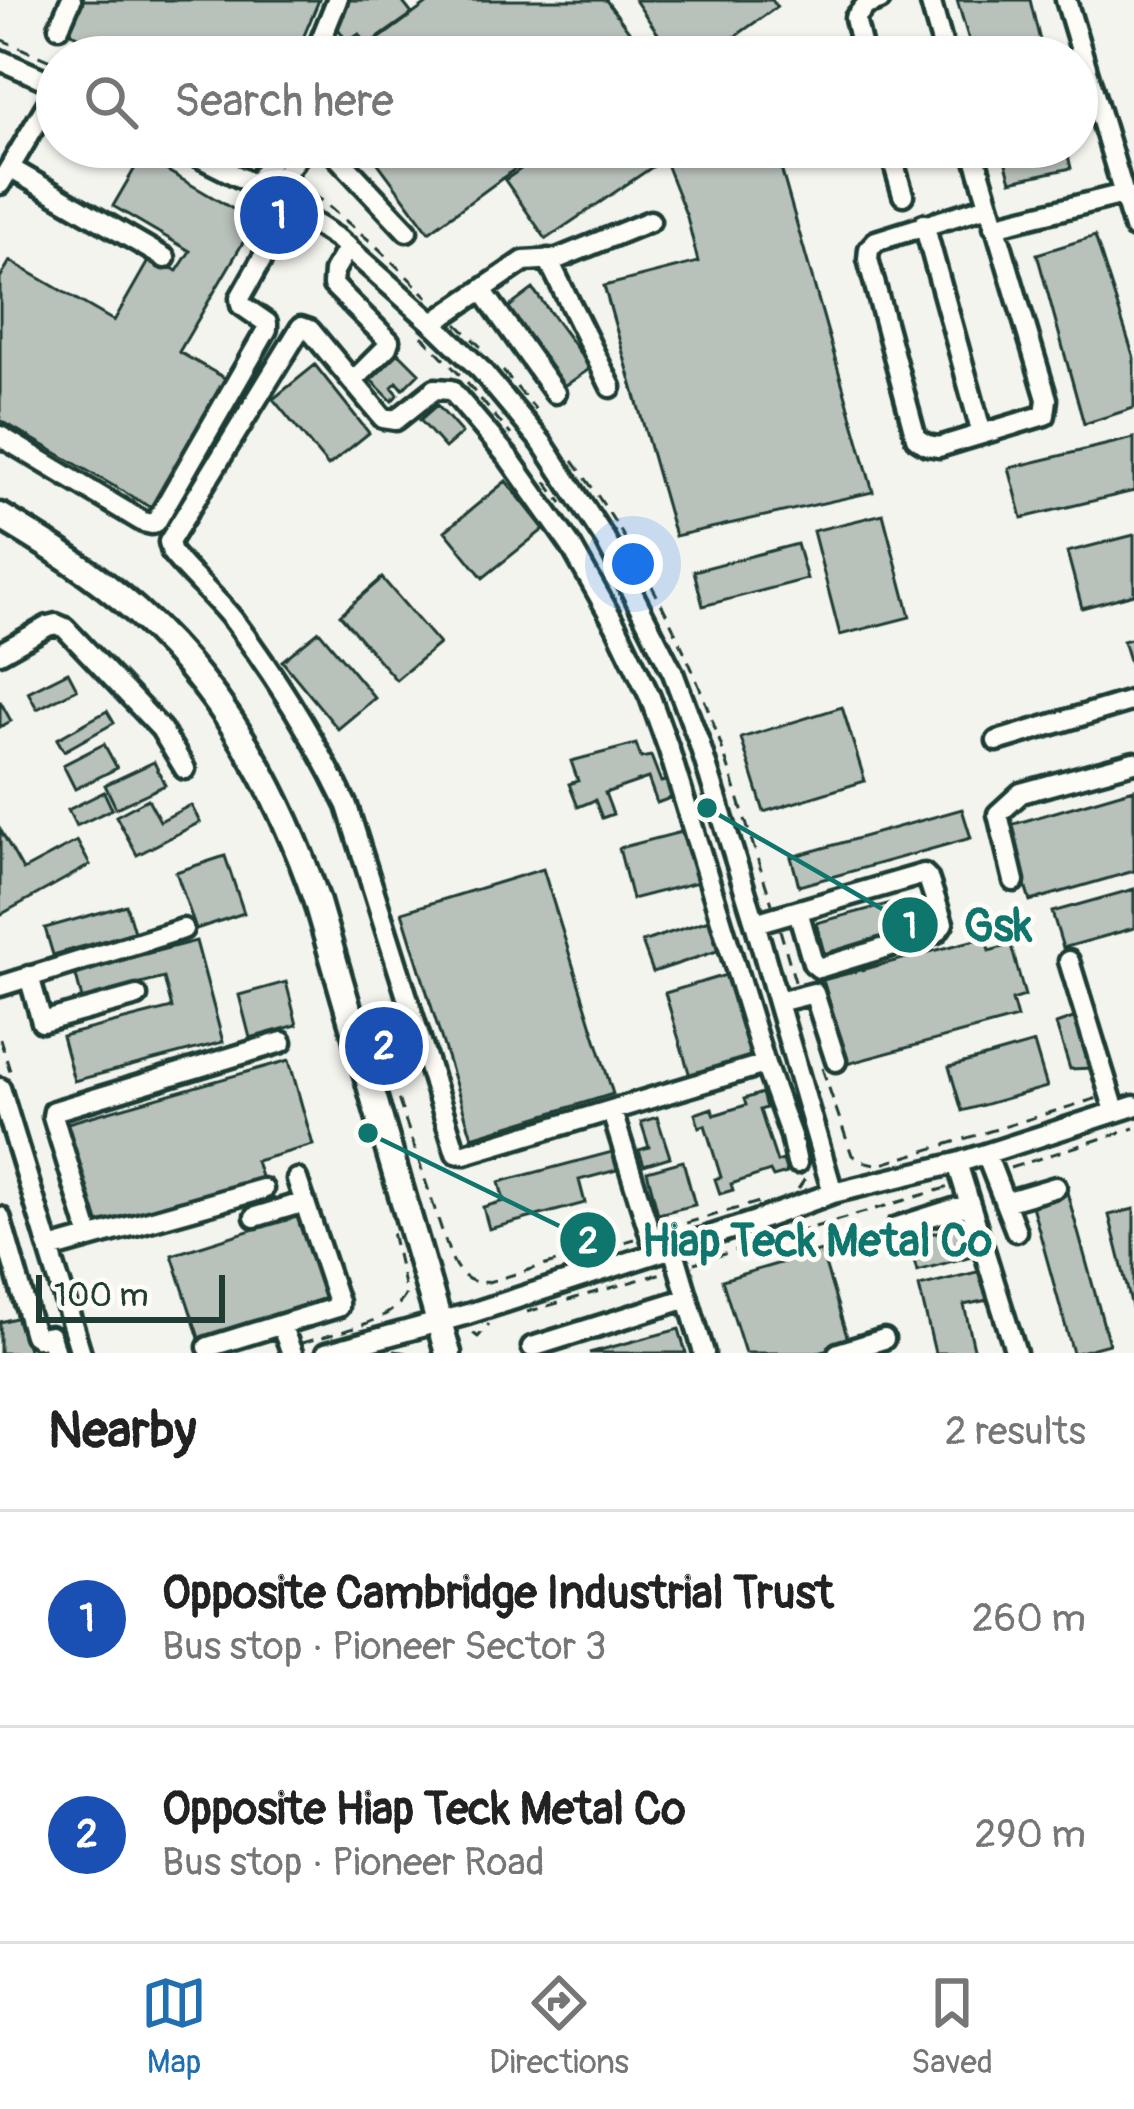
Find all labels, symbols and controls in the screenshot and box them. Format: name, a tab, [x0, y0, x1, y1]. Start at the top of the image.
search box	[36, 36, 1098, 168]
icon: search	[78, 69, 144, 135]
text: Search here	[174, 74, 394, 130]
pin: 1	[240, 170, 318, 260]
your location	[603, 534, 663, 594]
callout: Gsk	[880, 885, 1056, 966]
text: Gsk	[964, 899, 1033, 955]
text: 1	[903, 904, 917, 949]
pin: 2	[345, 1001, 423, 1091]
callout: Hiap Teck Metal Co	[558, 1200, 1016, 1281]
text: Hiap Teck Metal Co	[642, 1214, 992, 1270]
text: 2	[578, 1219, 598, 1264]
scale bar	[36, 1269, 225, 1322]
text: 100 m	[54, 1275, 148, 1316]
text: Nearby	[48, 1399, 196, 1463]
text: 2 results	[945, 1407, 1086, 1456]
text: Opposite Cambridge Industrial Trust	[162, 1566, 834, 1622]
text: 1	[79, 1594, 95, 1643]
text: 260 m	[972, 1594, 1086, 1643]
text: Bus stop · Pioneer Sector 3	[162, 1622, 607, 1671]
text: Opposite Hiap Teck Metal Co	[162, 1782, 686, 1838]
text: 2	[76, 1810, 98, 1859]
text: 290 m	[974, 1810, 1086, 1859]
text: Bus stop · Pioneer Road	[162, 1838, 545, 1887]
tab: Map	[141, 1970, 207, 2083]
tab: Directions	[489, 1970, 629, 2083]
tab: Saved	[911, 1970, 993, 2083]

